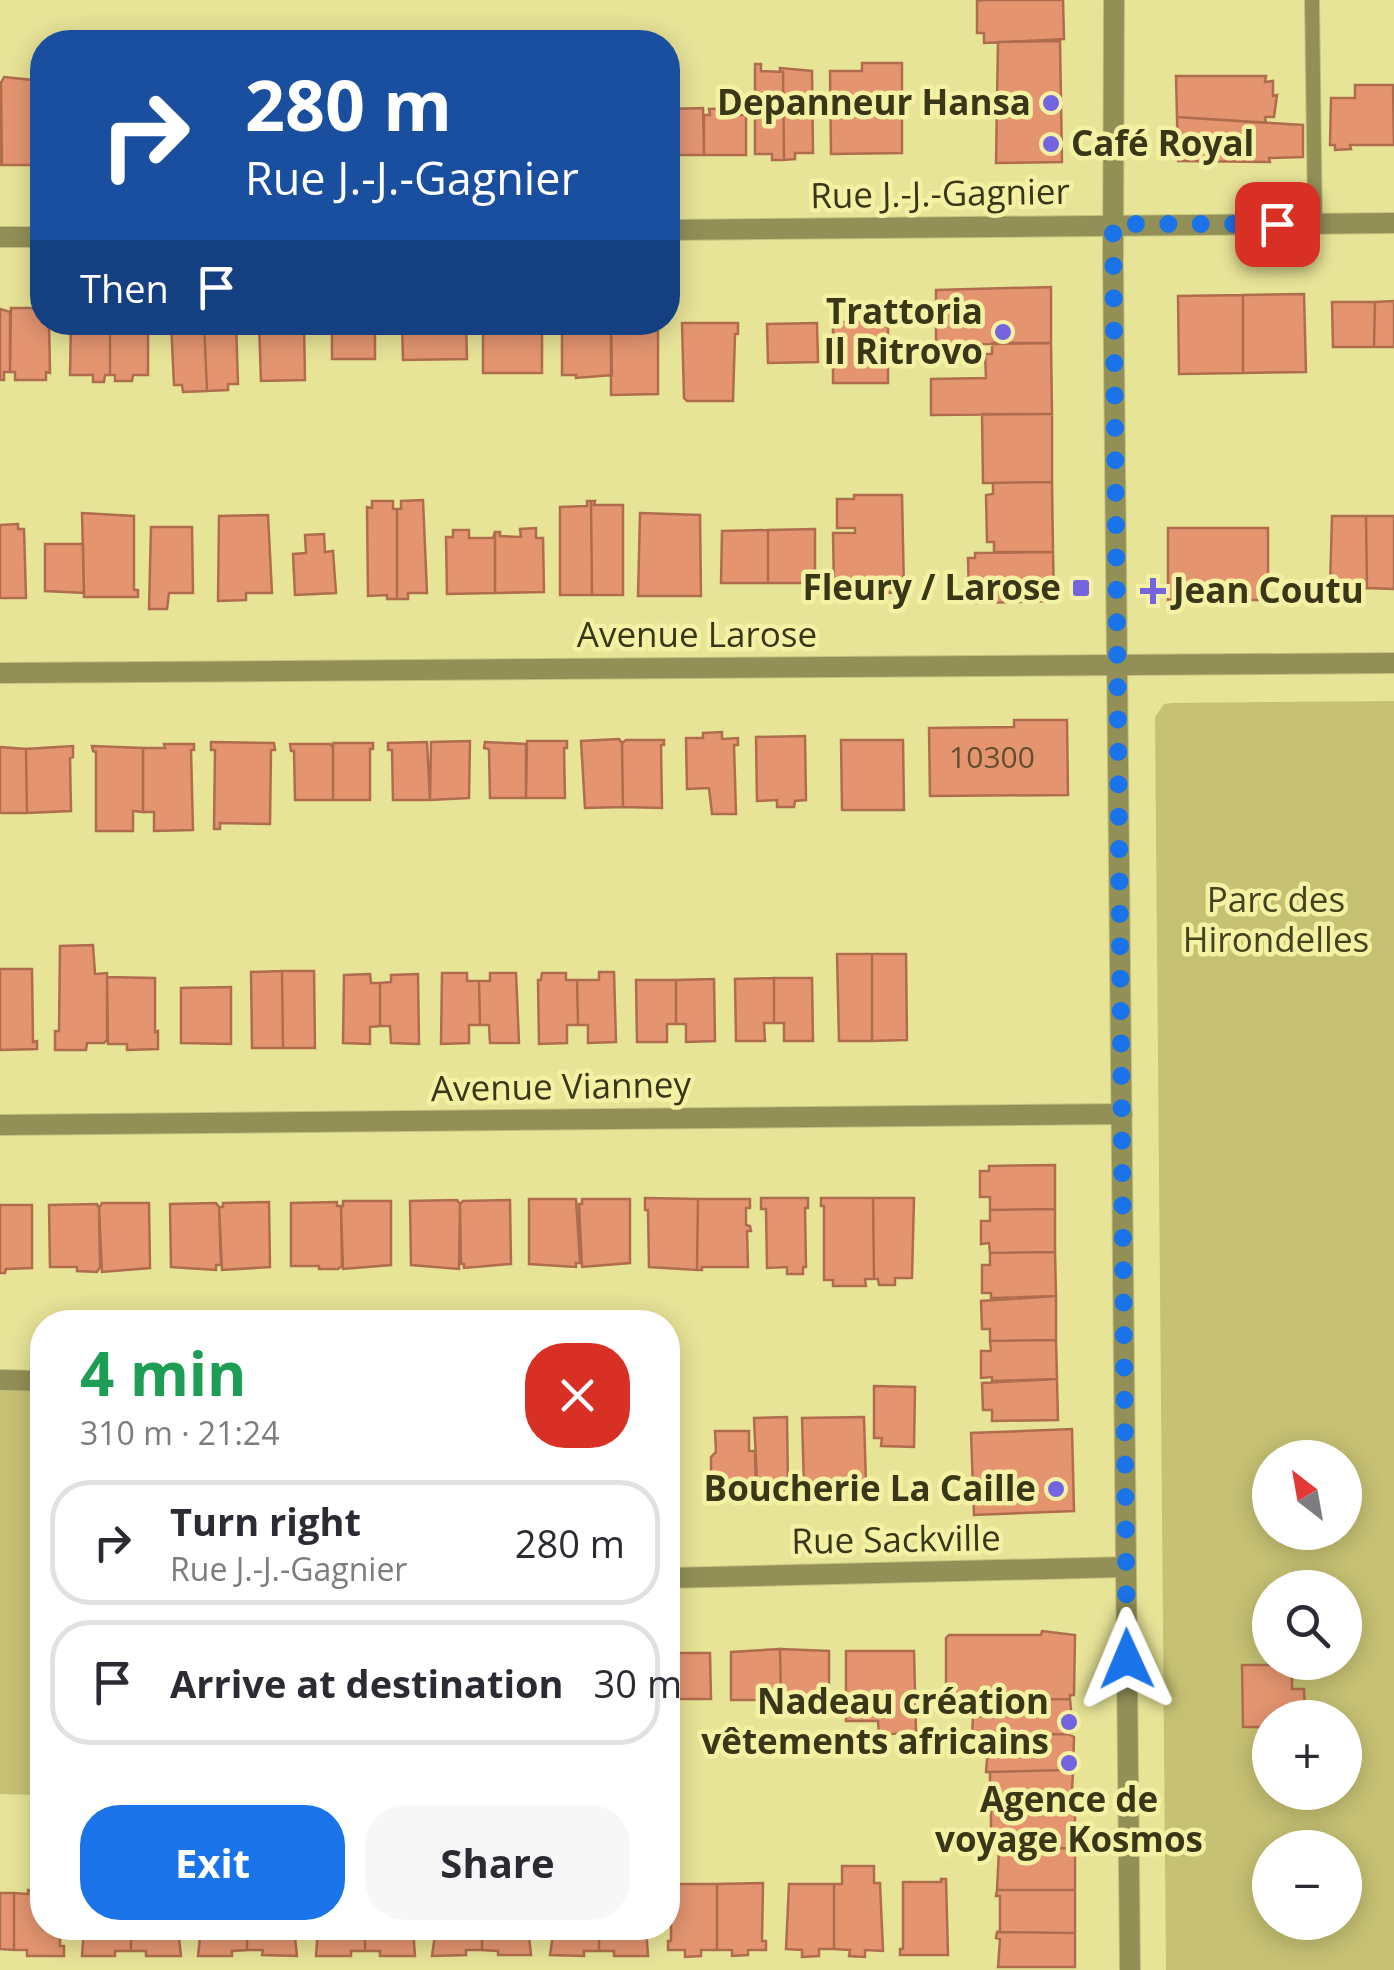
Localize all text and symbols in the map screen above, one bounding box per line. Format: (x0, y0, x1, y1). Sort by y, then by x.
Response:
text: 280 m (245, 56, 452, 152)
icon: right (80, 70, 210, 200)
place label: Depanneur Hansa (717, 78, 1031, 125)
marker: Depanneur Hansa (1040, 92, 1062, 114)
place label: Café Royal (1071, 119, 1254, 166)
marker: Café Royal (1040, 133, 1062, 155)
text: Rue J.-J.-Gagnier (245, 147, 579, 208)
street label: Rue J.-J.-Gagnier (810, 167, 1070, 218)
pin (1235, 182, 1320, 267)
icon: arrive (1250, 197, 1305, 252)
icon: arrive (189, 260, 244, 315)
text: Then (80, 262, 169, 314)
place label: Trattoria Il Ritrovo (824, 287, 983, 374)
marker: Trattoria Il Ritrovo (992, 321, 1014, 343)
place label: Fleury / Larose (802, 563, 1061, 610)
place label: Jean Coutu (1170, 566, 1364, 613)
marker: Fleury / Larose (1070, 577, 1092, 599)
marker: Jean Coutu (1142, 580, 1164, 602)
street label: Avenue Larose (577, 610, 817, 657)
house number: 10300 (949, 736, 1035, 777)
park label: Parc des Hirondelles (1183, 875, 1369, 962)
street label: Avenue Vianney (430, 1060, 692, 1111)
text: 4 min (80, 1332, 247, 1414)
button: close (525, 1343, 630, 1448)
text: 310 m · 21:24 (80, 1411, 279, 1454)
north arrow (1252, 1440, 1362, 1550)
map controls (1252, 1440, 1362, 1940)
place label: Boucherie La Caille (704, 1464, 1036, 1511)
marker: Boucherie La Caille (1045, 1478, 1067, 1500)
text: Turn right (170, 1495, 361, 1547)
street label: Rue Sackville (791, 1513, 1001, 1564)
icon: right (85, 1515, 140, 1570)
text: 280 m (515, 1517, 625, 1569)
text: Rue J.-J.-Gagnier (170, 1547, 407, 1590)
button: search (1252, 1570, 1362, 1680)
position arrow (1075, 1607, 1179, 1711)
icon: arrive (85, 1655, 140, 1710)
text: Arrive at destination (170, 1657, 564, 1709)
text: 30 m (594, 1657, 682, 1709)
place label: Nadeau création vêtements africains (701, 1677, 1049, 1764)
button: + (1252, 1700, 1362, 1810)
marker: Nadeau création vêtements africains (1058, 1711, 1080, 1733)
marker: Agence de voyage Kosmos (1058, 1752, 1080, 1774)
place label: Agence de voyage Kosmos (935, 1775, 1203, 1862)
button: Exit (80, 1805, 345, 1920)
button: Share (365, 1805, 630, 1920)
button: − (1252, 1830, 1362, 1940)

